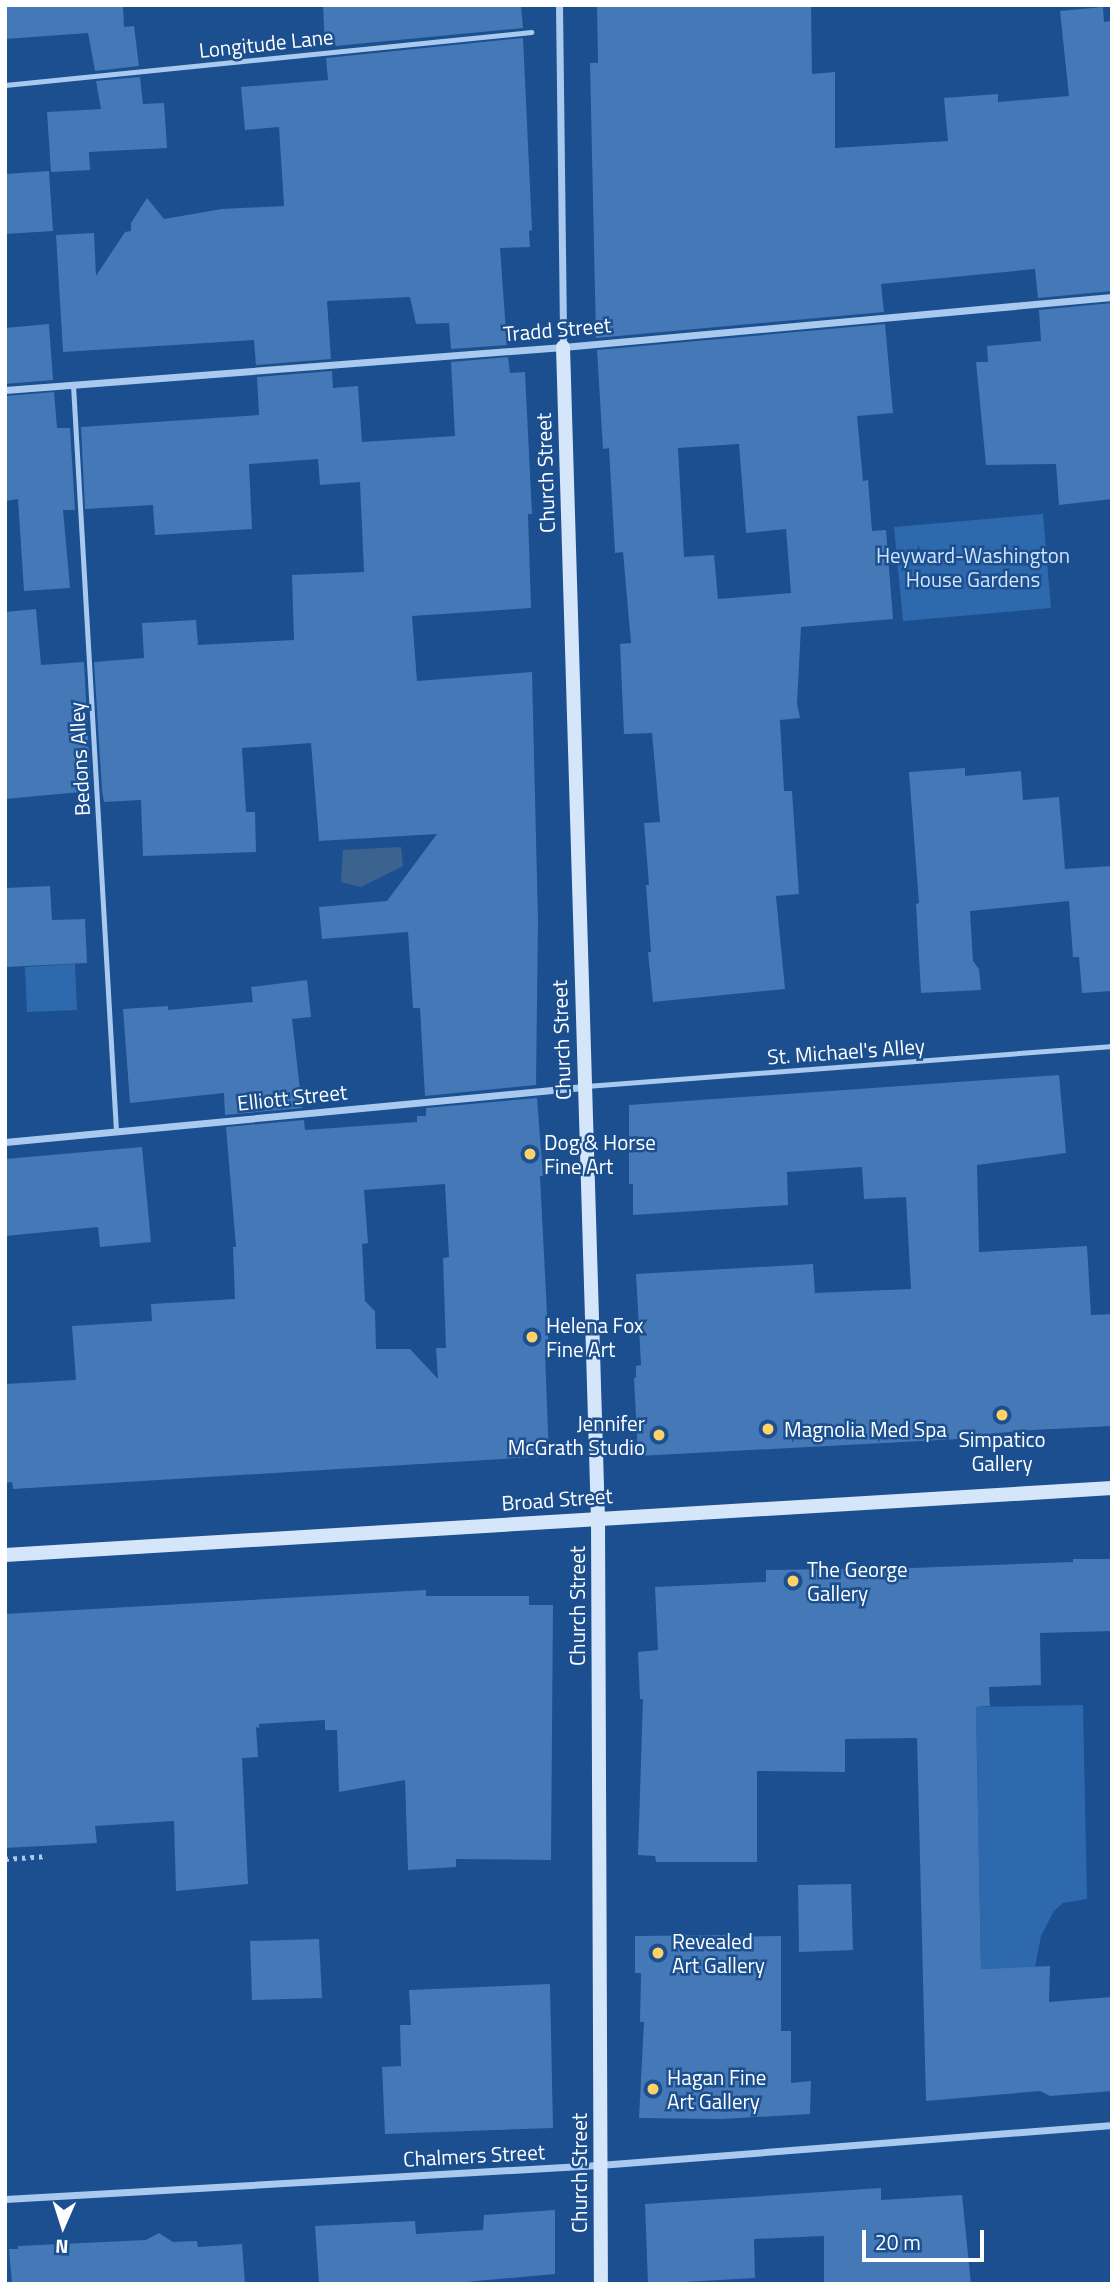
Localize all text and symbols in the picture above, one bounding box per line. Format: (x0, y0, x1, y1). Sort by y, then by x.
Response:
street label: Longitude Lane (198, 23, 334, 63)
street label: Tradd Street (502, 312, 612, 346)
street label: Church Street (530, 413, 560, 533)
park label: Heyward-Washington House Gardens (876, 542, 1070, 592)
street label: Bedons Alley (63, 701, 95, 817)
street label: Church Street (546, 980, 576, 1100)
street label: St. Michael's Alley (766, 1033, 926, 1069)
street label: Elliott Street (236, 1079, 348, 1115)
place label: Dog & Horse Fine Art (544, 1129, 656, 1179)
marker: Dog & Horse Fine Art (522, 1146, 538, 1162)
place label: Helena Fox Fine Art (546, 1312, 644, 1362)
marker: Helena Fox Fine Art (524, 1329, 540, 1345)
marker: Simpatico Gallery (994, 1407, 1010, 1423)
place label: Jennifer McGrath Studio (508, 1410, 645, 1460)
place label: Magnolia Med Spa (784, 1416, 947, 1442)
marker: Magnolia Med Spa (758, 1419, 778, 1439)
place label: Simpatico Gallery (958, 1426, 1046, 1476)
marker: Jennifer McGrath Studio (651, 1427, 667, 1443)
street label: Broad Street (501, 1483, 613, 1515)
street label: Church Street (564, 1546, 590, 1666)
place label: The George Gallery (807, 1556, 908, 1606)
marker: The George Gallery (785, 1573, 801, 1589)
place label: Revealed Art Gallery (672, 1928, 765, 1978)
marker: Revealed Art Gallery (650, 1945, 666, 1961)
place label: Hagan Fine Art Gallery (667, 2064, 766, 2114)
marker: Hagan Fine Art Gallery (645, 2081, 661, 2097)
street label: Church Street (566, 2113, 592, 2233)
street label: Chalmers Street (402, 2139, 546, 2171)
north arrow (28, 2191, 98, 2261)
scale bar (865, 2216, 988, 2260)
text: 20 m (875, 2226, 921, 2258)
text: N (55, 2233, 69, 2262)

